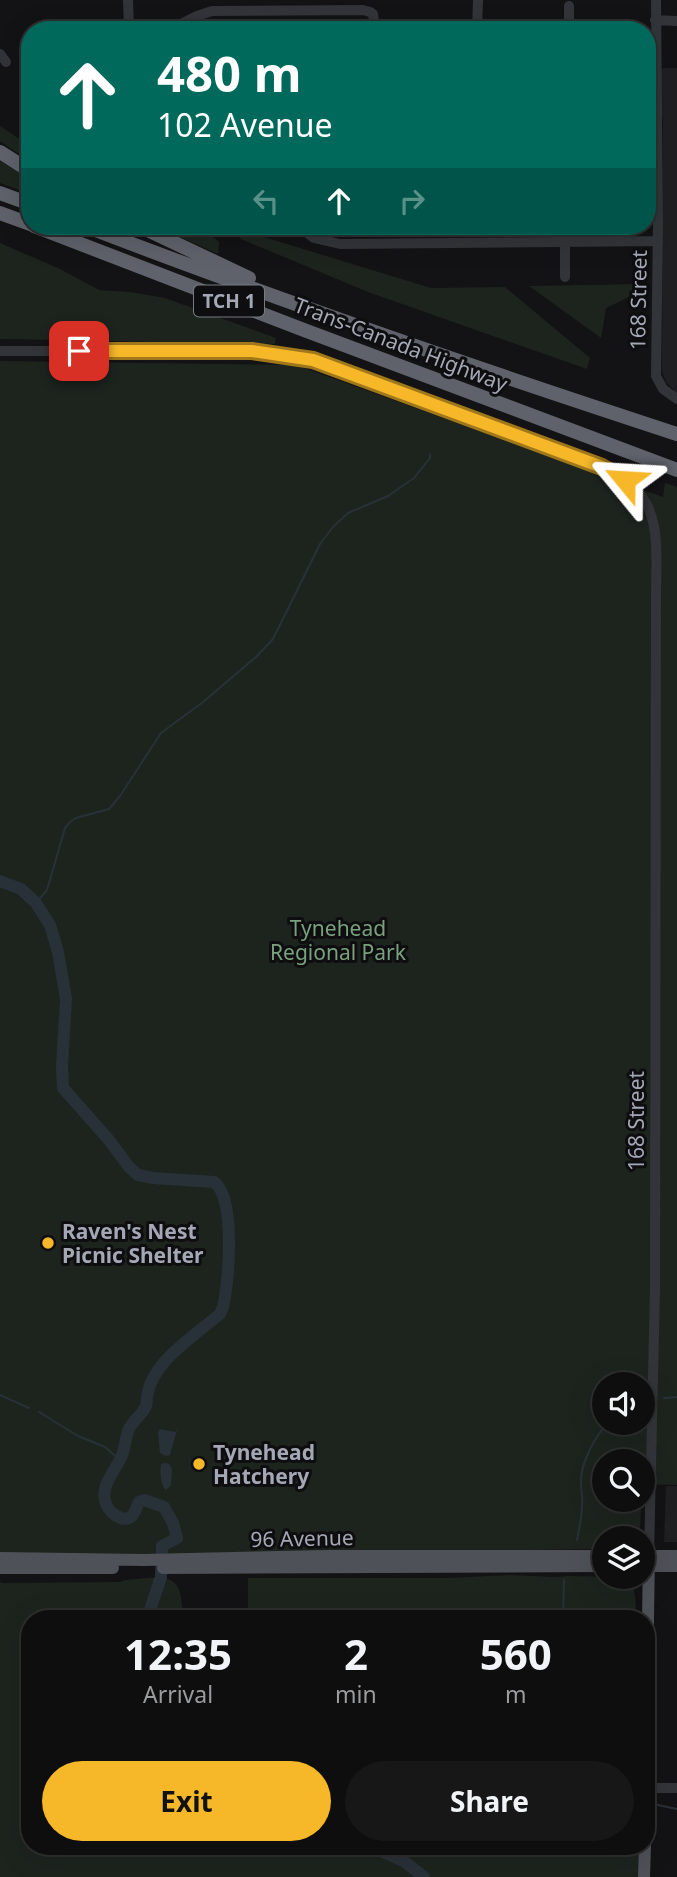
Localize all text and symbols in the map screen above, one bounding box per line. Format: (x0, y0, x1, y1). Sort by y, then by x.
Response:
text: 480 m (157, 40, 302, 106)
icon: ahead (42, 49, 133, 140)
text: 102 Avenue (157, 103, 333, 146)
icon: left (247, 182, 285, 220)
icon: ahead (320, 182, 358, 220)
icon: right (393, 182, 431, 220)
street label: 168 Street (623, 249, 653, 350)
road number: TCH 1 (194, 286, 264, 316)
street label: Trans-Canada Highway (290, 290, 512, 398)
pin (49, 321, 109, 381)
icon: arrive (60, 332, 98, 370)
position arrow (588, 443, 662, 517)
park label: Tynehead Regional Park (270, 914, 407, 966)
street label: 168 Street (622, 1071, 650, 1171)
place label: Raven's Nest Picnic Shelter (62, 1217, 204, 1269)
marker: Raven's Nest Picnic Shelter (40, 1235, 56, 1251)
map controls (592, 1372, 655, 1589)
button: sound (592, 1372, 655, 1435)
place label: Tynehead Hatchery (213, 1438, 315, 1490)
button: search (592, 1449, 655, 1512)
marker: Tynehead Hatchery (191, 1456, 207, 1472)
street label: 96 Avenue (250, 1523, 354, 1553)
button: layers (592, 1526, 655, 1589)
text: 12:35 (124, 1625, 232, 1682)
text: 2 (344, 1625, 368, 1682)
text: 560 (480, 1625, 552, 1682)
text: Arrival (143, 1678, 213, 1710)
text: min (335, 1678, 377, 1710)
text: m (505, 1678, 527, 1710)
button: Exit (42, 1761, 331, 1841)
button: Share (345, 1761, 634, 1841)

